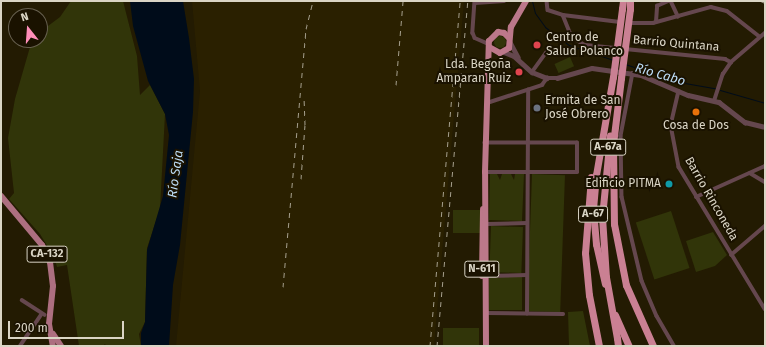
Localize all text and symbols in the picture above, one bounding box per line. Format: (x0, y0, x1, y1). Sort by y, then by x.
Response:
north arrow (8, 8, 48, 48)
text: N (19, 10, 30, 24)
place label: Centro de Salud Polanco (546, 31, 623, 59)
street label: Barrio Quintana (632, 33, 720, 55)
marker: Centro de Salud Polanco (531, 39, 543, 51)
place label: Lda. Begoña Amparan Ruiz (436, 58, 511, 86)
water label: Río Cabo (633, 60, 687, 90)
marker: Lda. Begoña Amparan Ruiz (514, 67, 524, 77)
place label: Ermita de San José Obrero (545, 94, 621, 122)
marker: Ermita de San José Obrero (532, 103, 542, 113)
marker: Cosa de Dos (691, 107, 701, 117)
place label: Cosa de Dos (663, 119, 729, 133)
road number: A-67a (590, 138, 626, 156)
water label: Río Saja (165, 149, 187, 199)
street label: Barrio Rinconeda (681, 155, 741, 243)
place label: Edificio PITMA (585, 177, 661, 191)
marker: Edificio PITMA (664, 179, 674, 189)
road number: A-67 (578, 205, 608, 223)
road number: CA-132 (26, 245, 68, 263)
road number: N-611 (464, 260, 500, 278)
scale bar (10, 313, 126, 339)
text: 200 m (15, 321, 48, 335)

